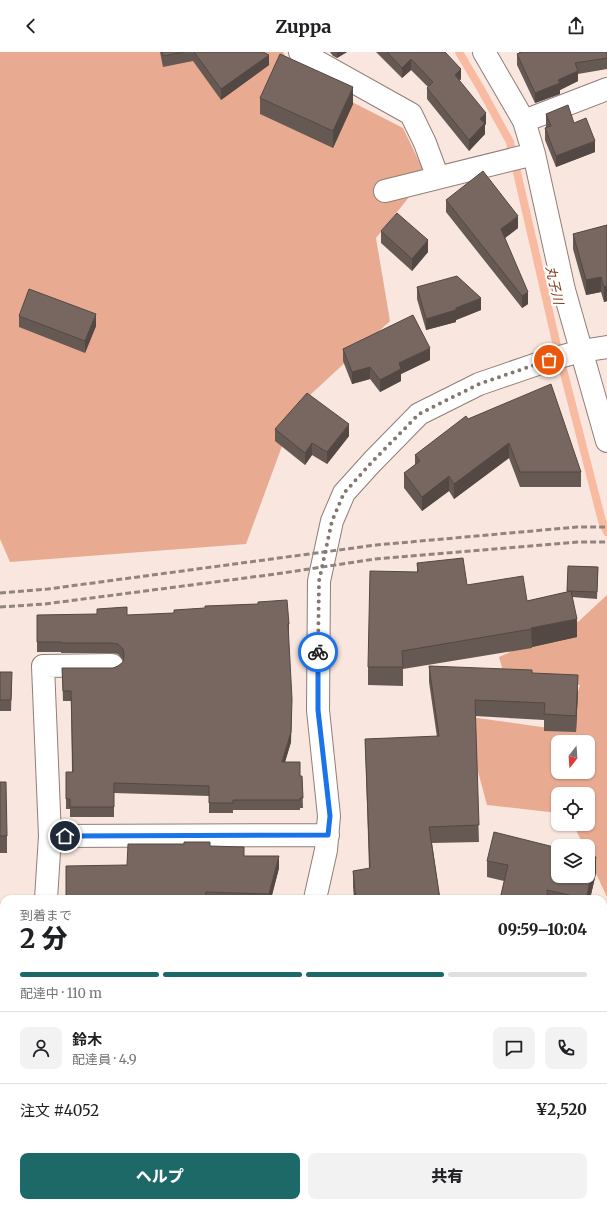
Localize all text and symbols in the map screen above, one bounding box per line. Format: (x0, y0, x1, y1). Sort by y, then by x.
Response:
icon: back (20, 15, 42, 37)
text: Zuppa (275, 15, 332, 38)
icon: share (565, 15, 587, 37)
water label: 丸子川 (542, 264, 568, 308)
pin (532, 343, 566, 377)
icon: bag (538, 349, 560, 371)
courier (298, 632, 338, 672)
icon: bike (307, 641, 329, 663)
north arrow (551, 735, 595, 779)
map controls (551, 735, 595, 883)
button: locate (551, 787, 595, 831)
pin (48, 819, 82, 853)
icon: home (54, 825, 76, 847)
button: layers (551, 839, 595, 883)
text: 到着まで (20, 907, 72, 924)
text: 09:59–10:04 (498, 920, 587, 939)
text: 2 分 (20, 922, 67, 955)
text: 配達中 · 110 m (20, 985, 102, 1002)
button: person (20, 1027, 62, 1069)
button: chat (493, 1027, 535, 1069)
button: phone (545, 1027, 587, 1069)
text: 鈴木 (72, 1030, 102, 1049)
text: 配達員 · 4.9 (72, 1051, 137, 1068)
text: ¥2,520 (536, 1100, 587, 1119)
text: 注文 #4052 (20, 1101, 99, 1120)
button: ヘルプ (20, 1153, 300, 1199)
button: 共有 (308, 1153, 587, 1199)

